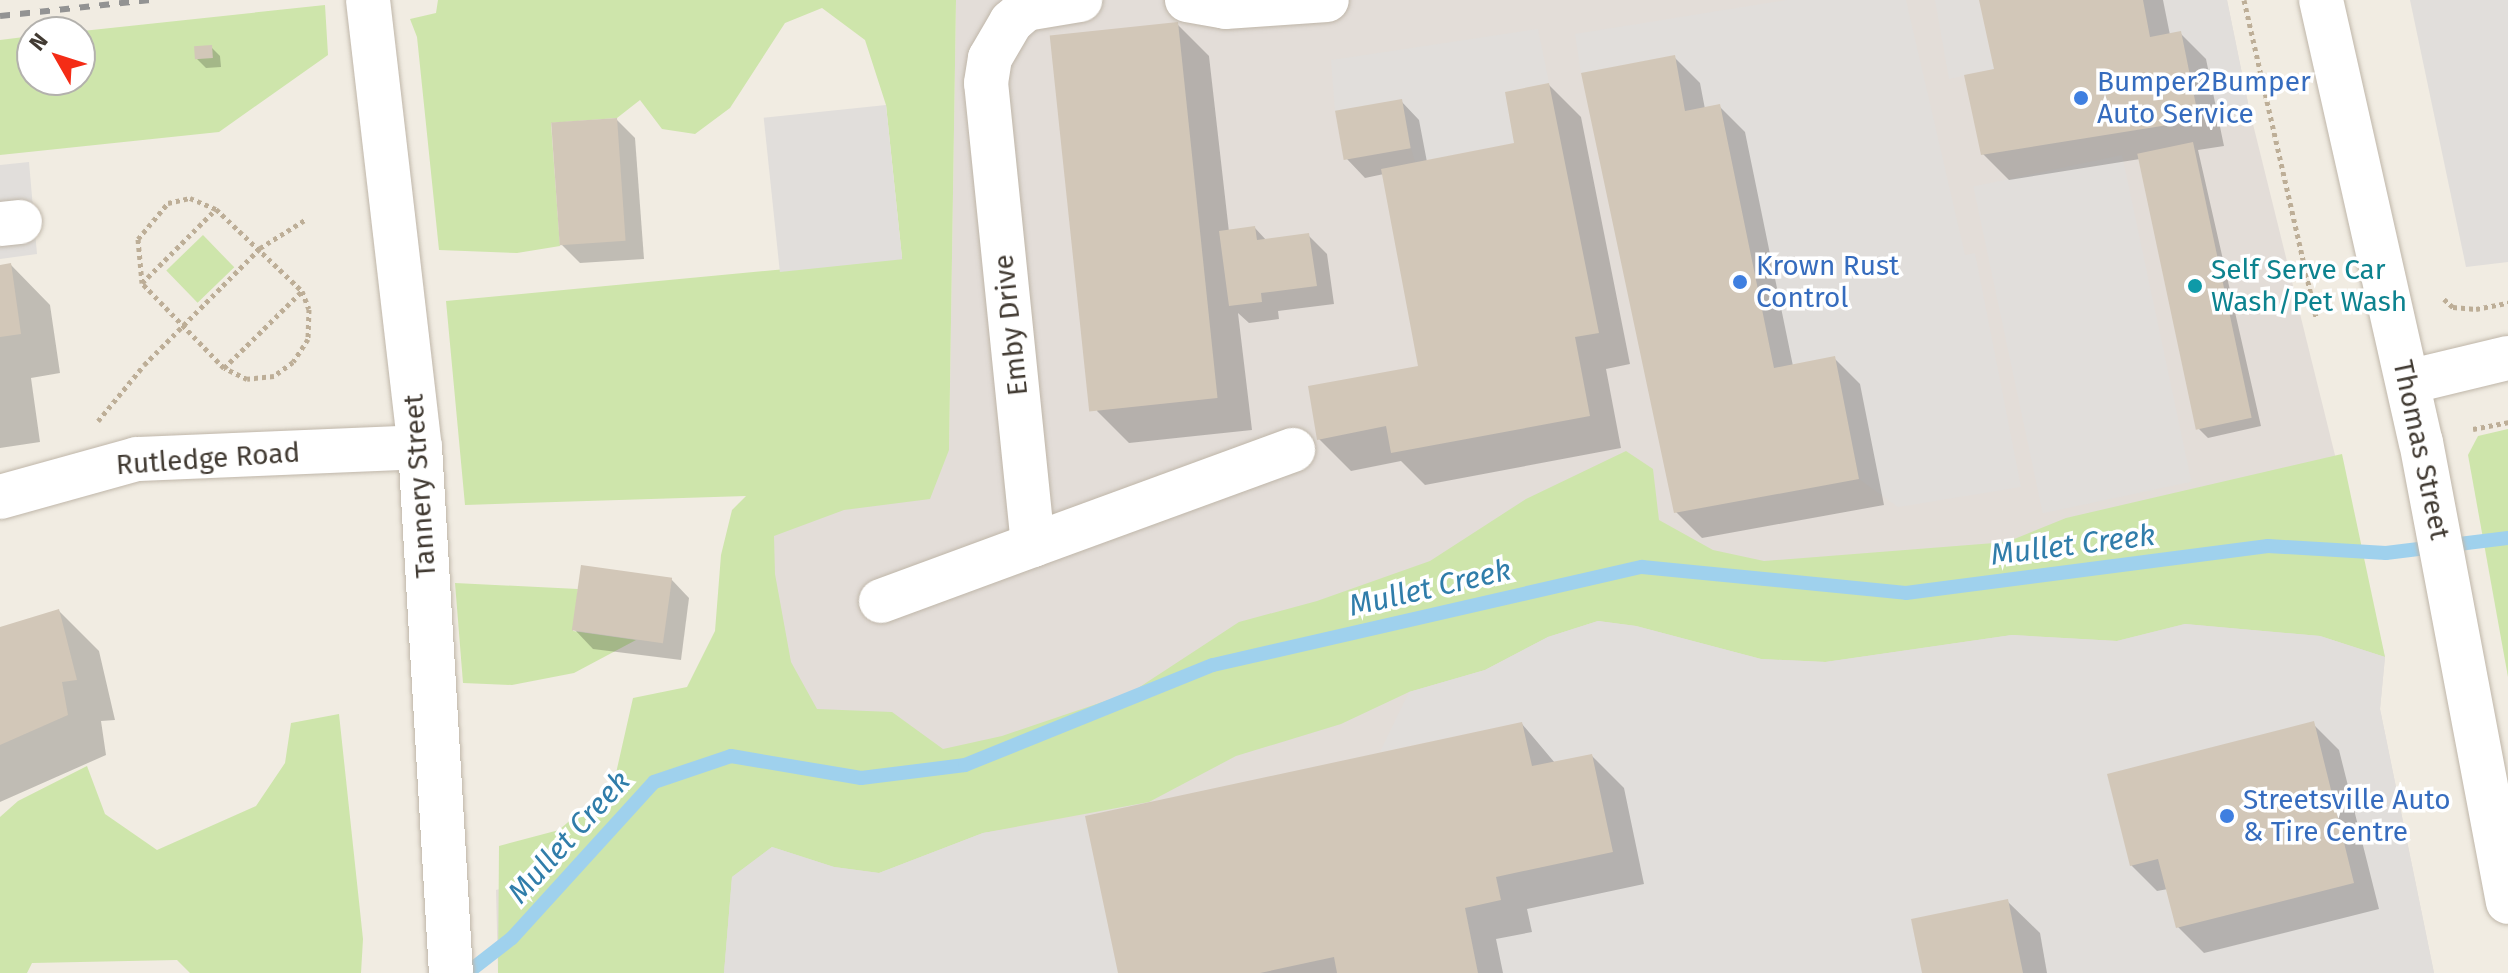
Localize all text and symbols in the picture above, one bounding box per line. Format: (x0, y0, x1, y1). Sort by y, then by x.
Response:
north arrow (16, 16, 96, 96)
text: N (23, 28, 54, 56)
place label: Bumper2Bumper Auto Service (2097, 65, 2311, 131)
marker: Bumper2Bumper Auto Service (2072, 89, 2090, 107)
place label: Krown Rust Control (1756, 249, 1899, 315)
street label: Emby Drive (987, 253, 1035, 397)
place label: Self Serve Car Wash/Pet Wash (2211, 253, 2407, 319)
marker: Krown Rust Control (1731, 273, 1749, 291)
marker: Self Serve Car Wash/Pet Wash (2186, 277, 2204, 295)
street label: Thomas Street (2386, 357, 2456, 543)
street label: Tannery Street (397, 393, 443, 579)
street label: Rutledge Road (115, 436, 301, 482)
water label: Mullet Creek (1989, 517, 2157, 573)
water label: Mullet Creek (1345, 552, 1515, 624)
water label: Mullet Creek (500, 763, 638, 911)
place label: Streetsville Auto & Tire Centre (2243, 783, 2451, 849)
marker: Streetsville Auto & Tire Centre (2218, 807, 2236, 825)

